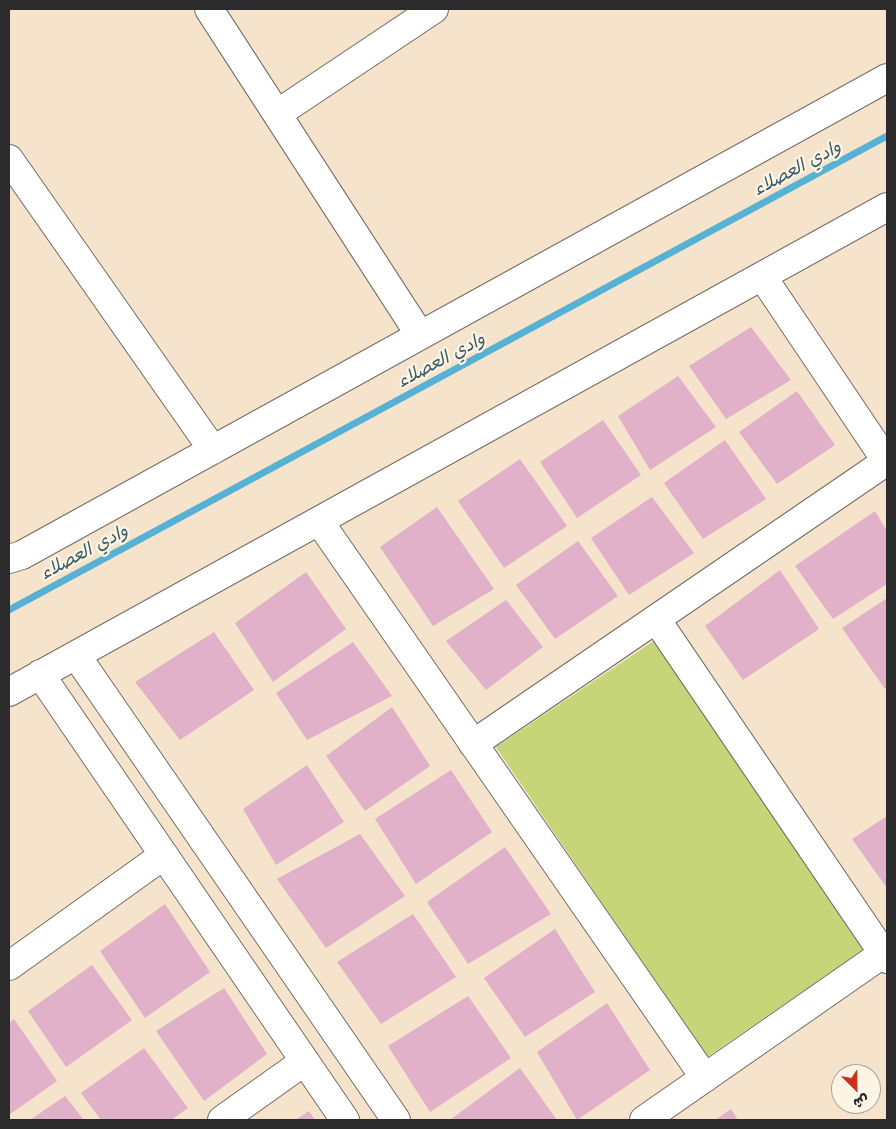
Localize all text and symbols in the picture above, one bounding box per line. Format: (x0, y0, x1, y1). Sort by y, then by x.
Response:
water label: وادي العصلاء (749, 136, 845, 200)
water label: وادي العصلاء (393, 328, 489, 392)
water label: وادي العصلاء (36, 520, 132, 584)
north arrow (831, 1064, 881, 1114)
text: ش (851, 1091, 872, 1114)

